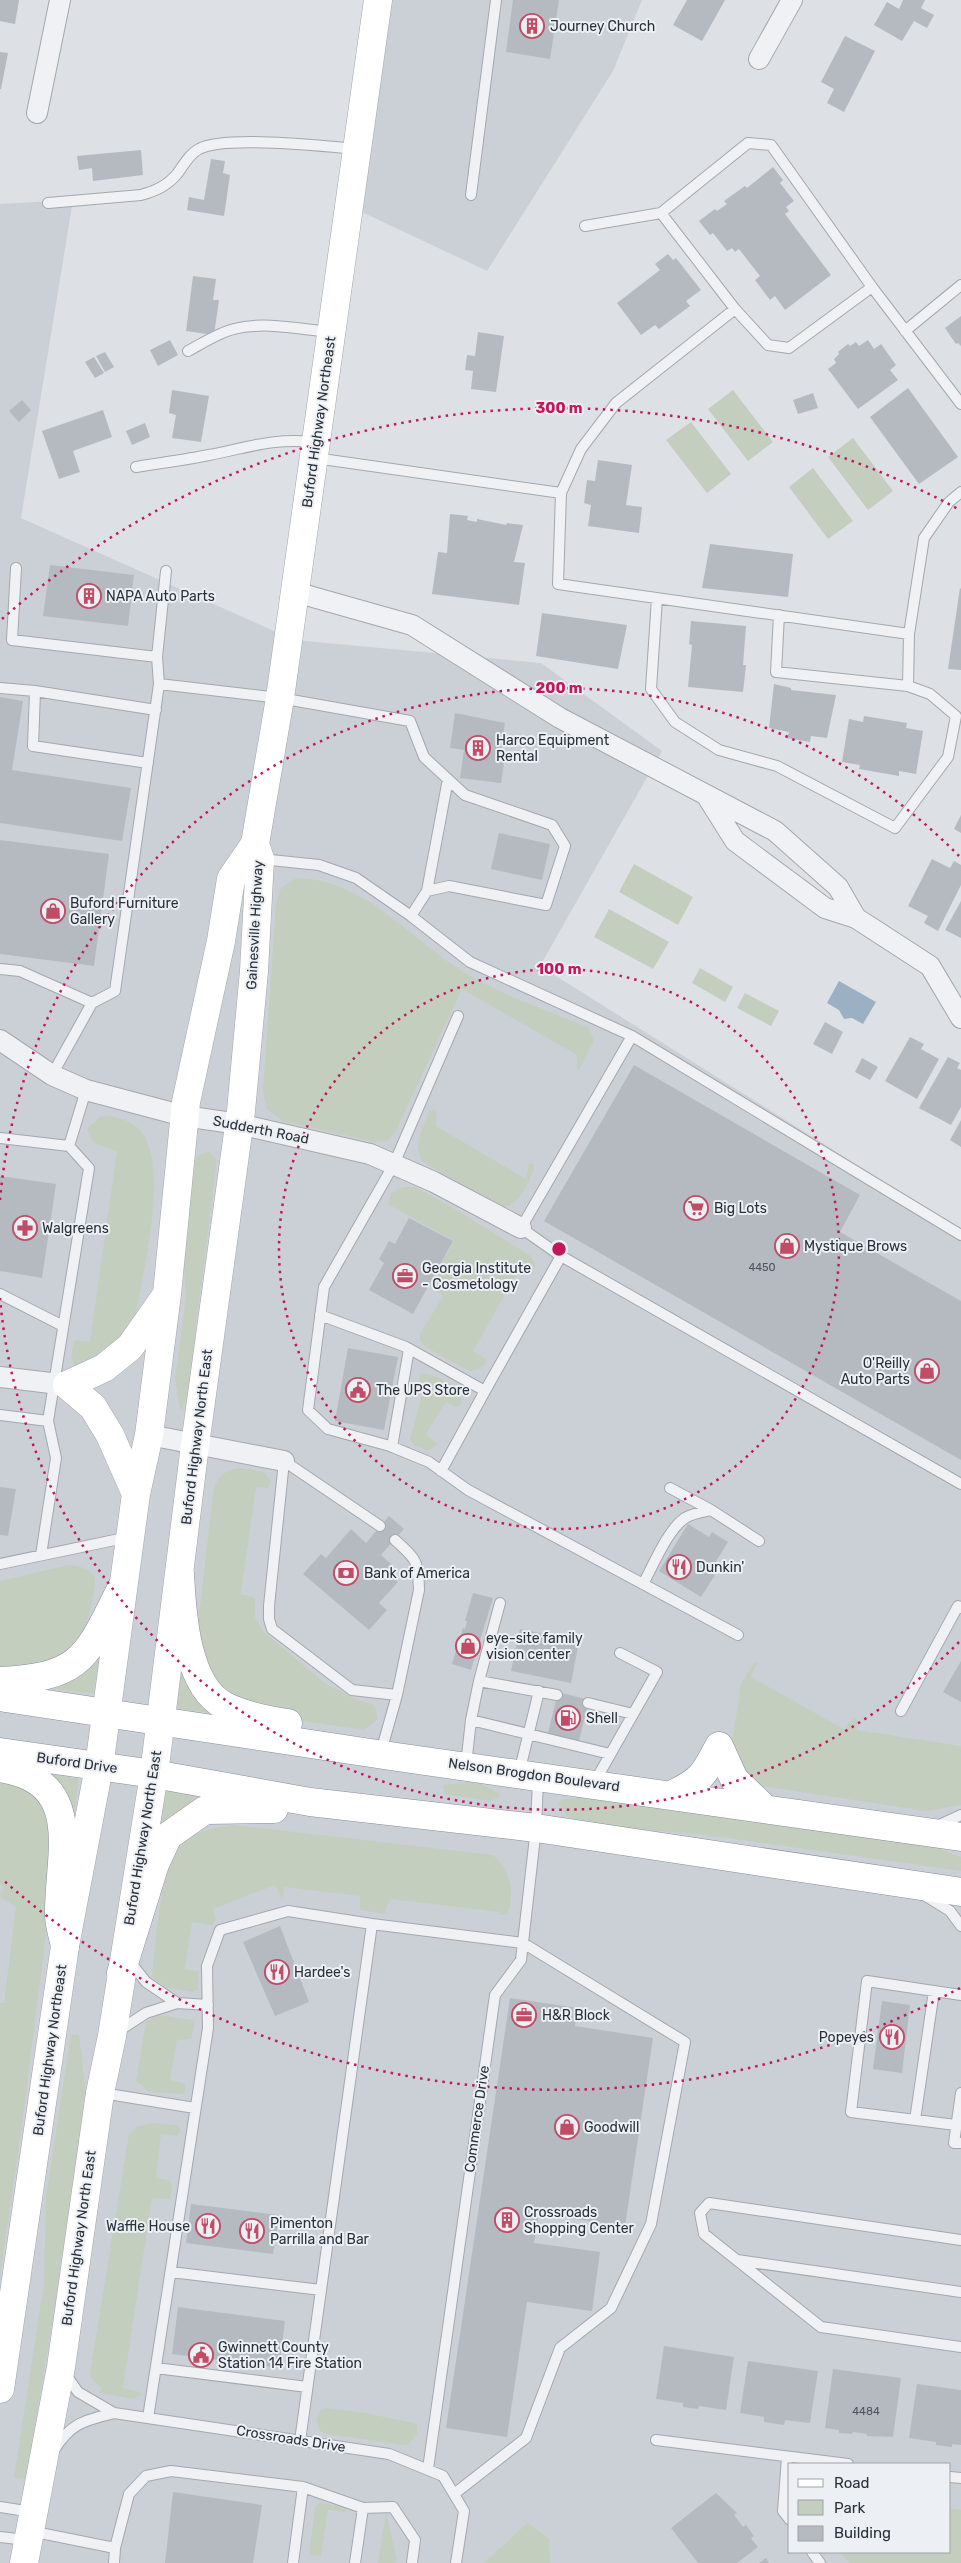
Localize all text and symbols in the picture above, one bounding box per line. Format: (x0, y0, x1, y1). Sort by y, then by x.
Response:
building icon: Journey Church (519, 13, 545, 39)
place label: Journey Church (550, 18, 655, 35)
street label: Buford Highway Northeast (299, 335, 340, 509)
text: 300 m (535, 399, 583, 417)
building icon: NAPA Auto Parts (76, 583, 102, 609)
place label: NAPA Auto Parts (106, 588, 215, 605)
text: 200 m (535, 679, 583, 697)
place label: Harco Equipment Rental (496, 732, 610, 765)
building icon: Harco Equipment Rental (465, 735, 491, 761)
street label: Gainesville Highway (243, 860, 267, 990)
place label: Buford Furniture Gallery (70, 895, 179, 928)
shop icon: Buford Furniture Gallery (40, 898, 66, 924)
text: 100 m (537, 960, 581, 978)
street label: Sudderth Road (211, 1112, 311, 1148)
supermarket icon: Big Lots (683, 1195, 709, 1221)
place label: Big Lots (714, 1200, 767, 1217)
pharmacy icon: Walgreens (12, 1215, 38, 1241)
place label: Walgreens (42, 1220, 109, 1237)
shop icon: Mystique Brows (774, 1233, 800, 1259)
place label: Mystique Brows (804, 1238, 907, 1255)
centre of rings (550, 1240, 568, 1258)
place label: Georgia Institute - Cosmetology (422, 1260, 531, 1293)
house number: 4450 (748, 1261, 776, 1274)
office icon: Georgia Institute - Cosmetology (392, 1263, 418, 1289)
street label: Buford Highway North East (178, 1348, 216, 1526)
place label: O'Reilly Auto Parts (841, 1355, 910, 1388)
shop icon: O'Reilly Auto Parts (914, 1358, 940, 1384)
public building icon: The UPS Store (345, 1377, 371, 1403)
place label: The UPS Store (376, 1382, 470, 1399)
restaurant icon: Dunkin' (666, 1554, 692, 1580)
place label: Dunkin' (696, 1559, 744, 1576)
bank icon: Bank of America (333, 1560, 359, 1586)
place label: Bank of America (364, 1565, 470, 1582)
place label: eye-site family vision center (486, 1630, 583, 1663)
shop icon: eye-site family vision center (455, 1633, 481, 1659)
fuel station icon: Shell (555, 1705, 581, 1731)
place label: Shell (586, 1710, 618, 1727)
street label: Buford Drive (35, 1749, 119, 1777)
street label: Buford Highway North East (121, 1749, 165, 1927)
street label: Nelson Brogdon Boulevard (447, 1755, 621, 1795)
restaurant icon: Hardee's (264, 1959, 290, 1985)
street label: Buford Highway Northeast (30, 1963, 71, 2137)
place label: Hardee's (294, 1964, 350, 1981)
office icon: H&R Block (511, 2002, 537, 2028)
place label: H&R Block (542, 2007, 611, 2024)
restaurant icon: Popeyes (879, 2024, 905, 2050)
place label: Popeyes (819, 2029, 874, 2046)
street label: Commerce Drive (461, 2064, 493, 2174)
shop icon: Goodwill (554, 2114, 580, 2140)
place label: Goodwill (584, 2119, 639, 2136)
street label: Buford Highway North East (58, 2149, 100, 2327)
place label: Crossroads Shopping Center (524, 2204, 634, 2237)
building icon: Crossroads Shopping Center (494, 2207, 520, 2233)
restaurant icon: Waffle House (195, 2213, 221, 2239)
place label: Pimenton Parrilla and Bar (270, 2215, 370, 2248)
place label: Waffle House (106, 2218, 190, 2235)
restaurant icon: Pimenton Parrilla and Bar (239, 2218, 265, 2244)
place label: Gwinnett County Station 14 Fire Station (218, 2339, 362, 2372)
public building icon: Gwinnett County Station 14 Fire Station (188, 2342, 214, 2368)
house number: 4484 (852, 2405, 880, 2418)
street label: Crossroads Drive (235, 2422, 347, 2456)
legend (788, 2463, 951, 2553)
text: Road (834, 2474, 870, 2492)
text: Park (834, 2499, 865, 2517)
text: Building (834, 2524, 891, 2542)

